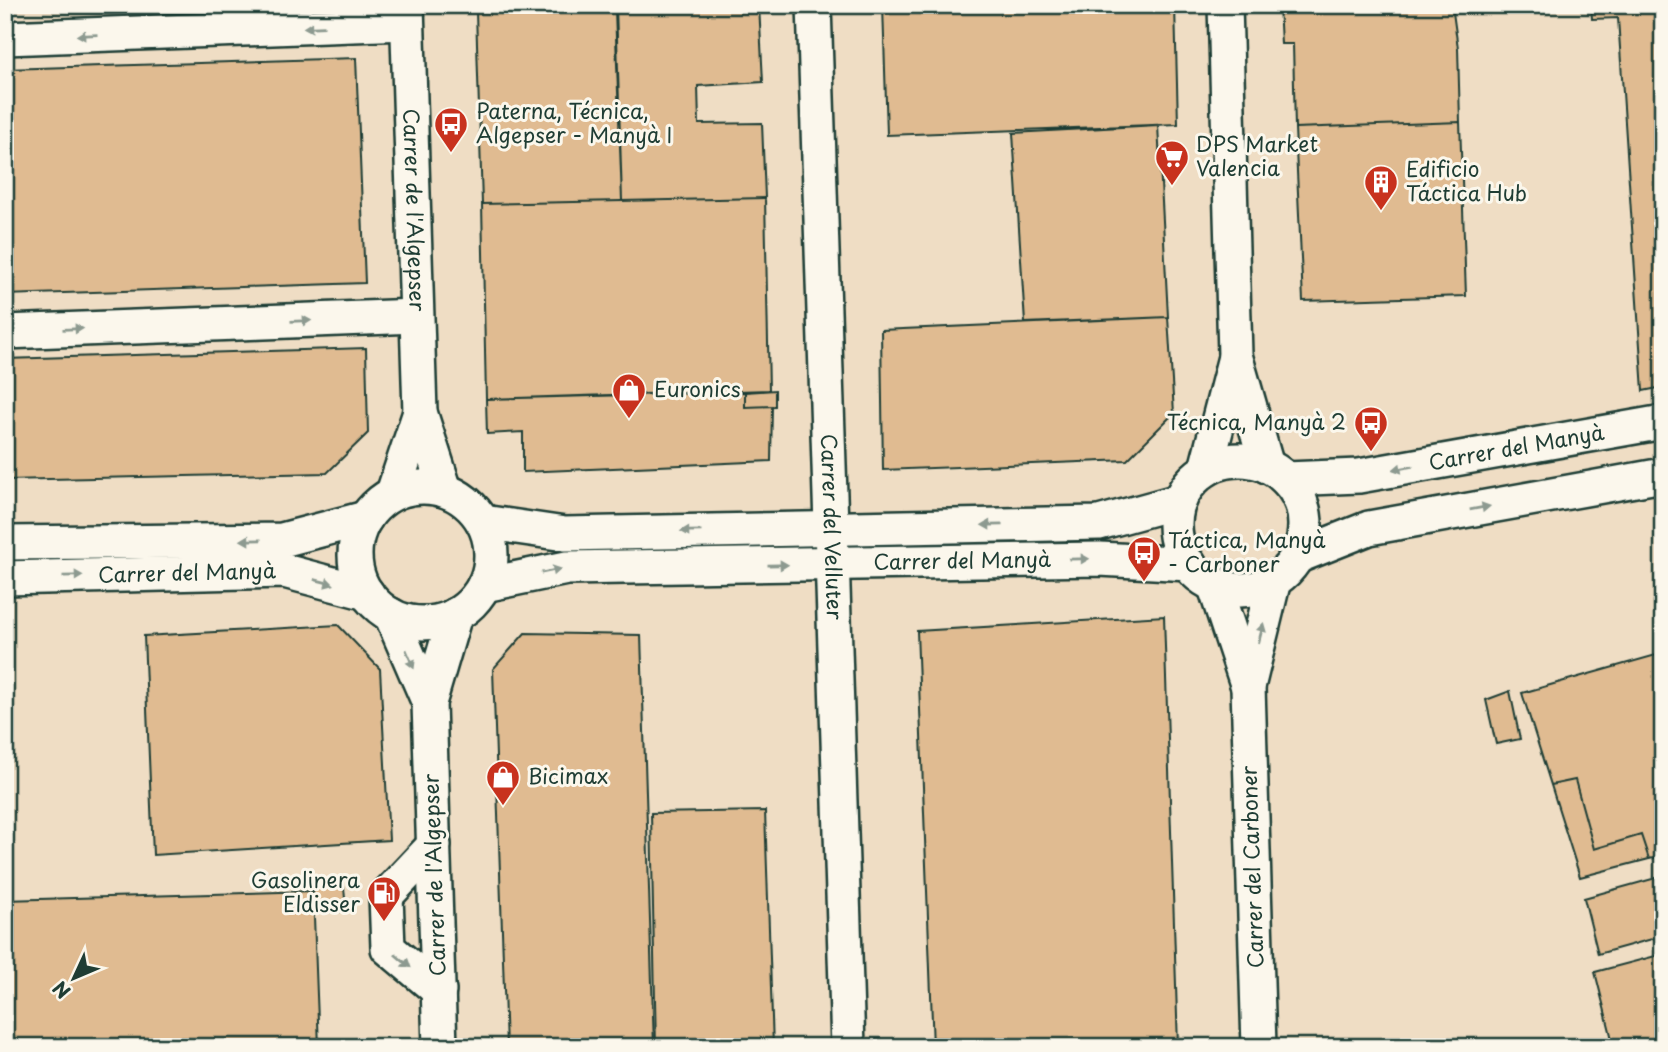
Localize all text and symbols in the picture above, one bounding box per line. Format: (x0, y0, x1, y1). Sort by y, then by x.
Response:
one-way arrow (303, 21, 325, 32)
one-way arrow (76, 30, 98, 41)
place label: Paterna, Técnica, Algepser - Manyà I (476, 94, 672, 150)
bus stop icon: Paterna, Técnica, Algepser - Manyà I (432, 105, 470, 154)
street label: Carrer de l'Algepser (396, 108, 435, 312)
place label: DPS Market Valencia (1196, 127, 1318, 183)
supermarket icon: DPS Market Valencia (1153, 138, 1191, 187)
place label: Edificio Táctica Hub (1406, 152, 1527, 208)
building icon: Edificio Táctica Hub (1362, 163, 1400, 212)
one-way arrow (290, 315, 312, 326)
one-way arrow (63, 324, 85, 335)
shop icon: Euronics (610, 371, 648, 420)
place label: Euronics (654, 372, 741, 404)
bus stop icon: Técnica, Manyà 2 (1352, 404, 1390, 453)
place label: Técnica, Manyà 2 (1167, 405, 1346, 437)
street label: Carrer del Manyà (1426, 415, 1606, 477)
street label: Carrer del Velluter (814, 433, 852, 620)
one-way arrow (1392, 463, 1414, 474)
one-way arrow (1469, 503, 1491, 514)
one-way arrow (980, 519, 1002, 531)
place label: Táctica, Manyà - Carboner (1168, 523, 1326, 579)
one-way arrow (679, 525, 701, 537)
one-way arrow (240, 534, 262, 546)
bus stop icon: Táctica, Manyà - Carboner (1125, 534, 1163, 583)
street label: Carrer del Manyà (873, 542, 1051, 577)
street label: Carrer del Manyà (98, 553, 276, 590)
one-way arrow (1068, 554, 1090, 565)
one-way arrow (767, 559, 789, 570)
one-way arrow (540, 566, 562, 577)
one-way arrow (63, 571, 85, 582)
one-way arrow (313, 577, 335, 588)
one-way arrow (1256, 622, 1267, 644)
one-way arrow (404, 649, 416, 669)
shop icon: Bicimax (484, 758, 522, 807)
place label: Bicimax (528, 759, 608, 791)
street label: Carrer del Carboner (1231, 765, 1271, 969)
street label: Carrer de l'Algepser (413, 773, 453, 977)
place label: Gasolinera Eldisser (251, 863, 360, 919)
fuel station icon: Gasolinera Eldisser (365, 874, 403, 923)
north arrow (38, 944, 108, 1014)
one-way arrow (395, 953, 412, 968)
text: N (46, 975, 76, 1006)

